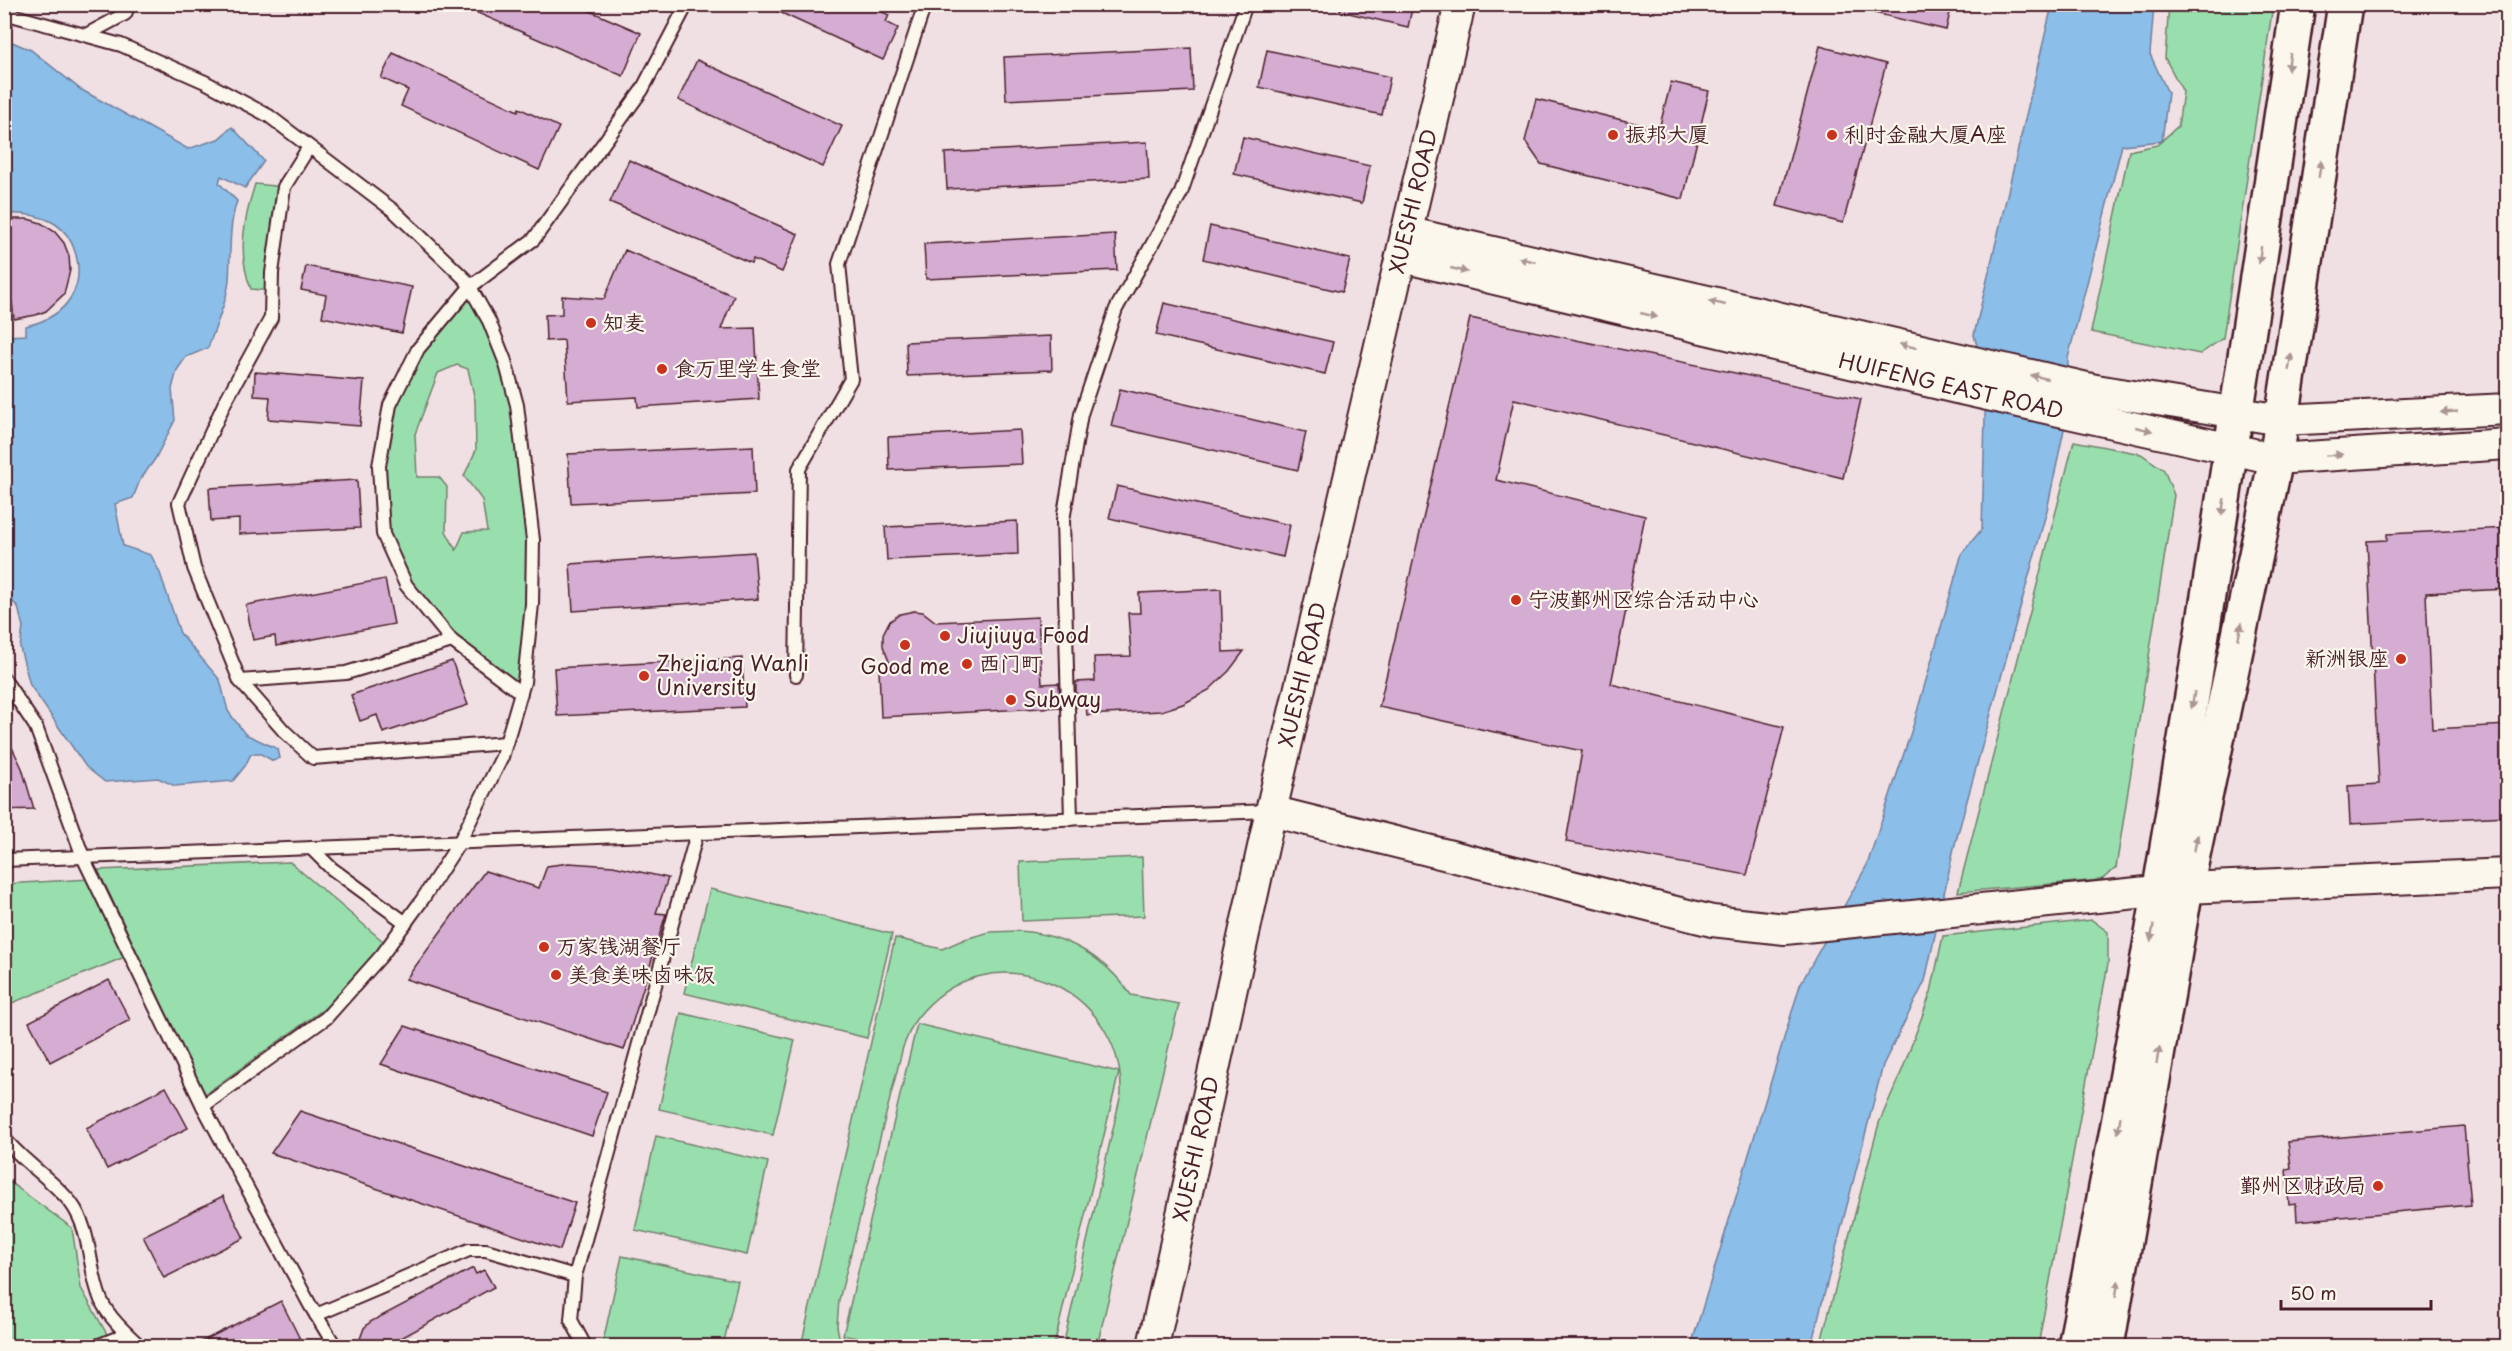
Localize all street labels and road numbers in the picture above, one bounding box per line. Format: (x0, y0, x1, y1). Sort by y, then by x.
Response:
street label: XUESHI ROAD (1379, 125, 1444, 276)
street label: HUIFENG EAST ROAD (1836, 343, 2067, 425)
street label: XUESHI ROAD (1269, 599, 1333, 750)
street label: XUESHI ROAD (1163, 1073, 1226, 1224)

